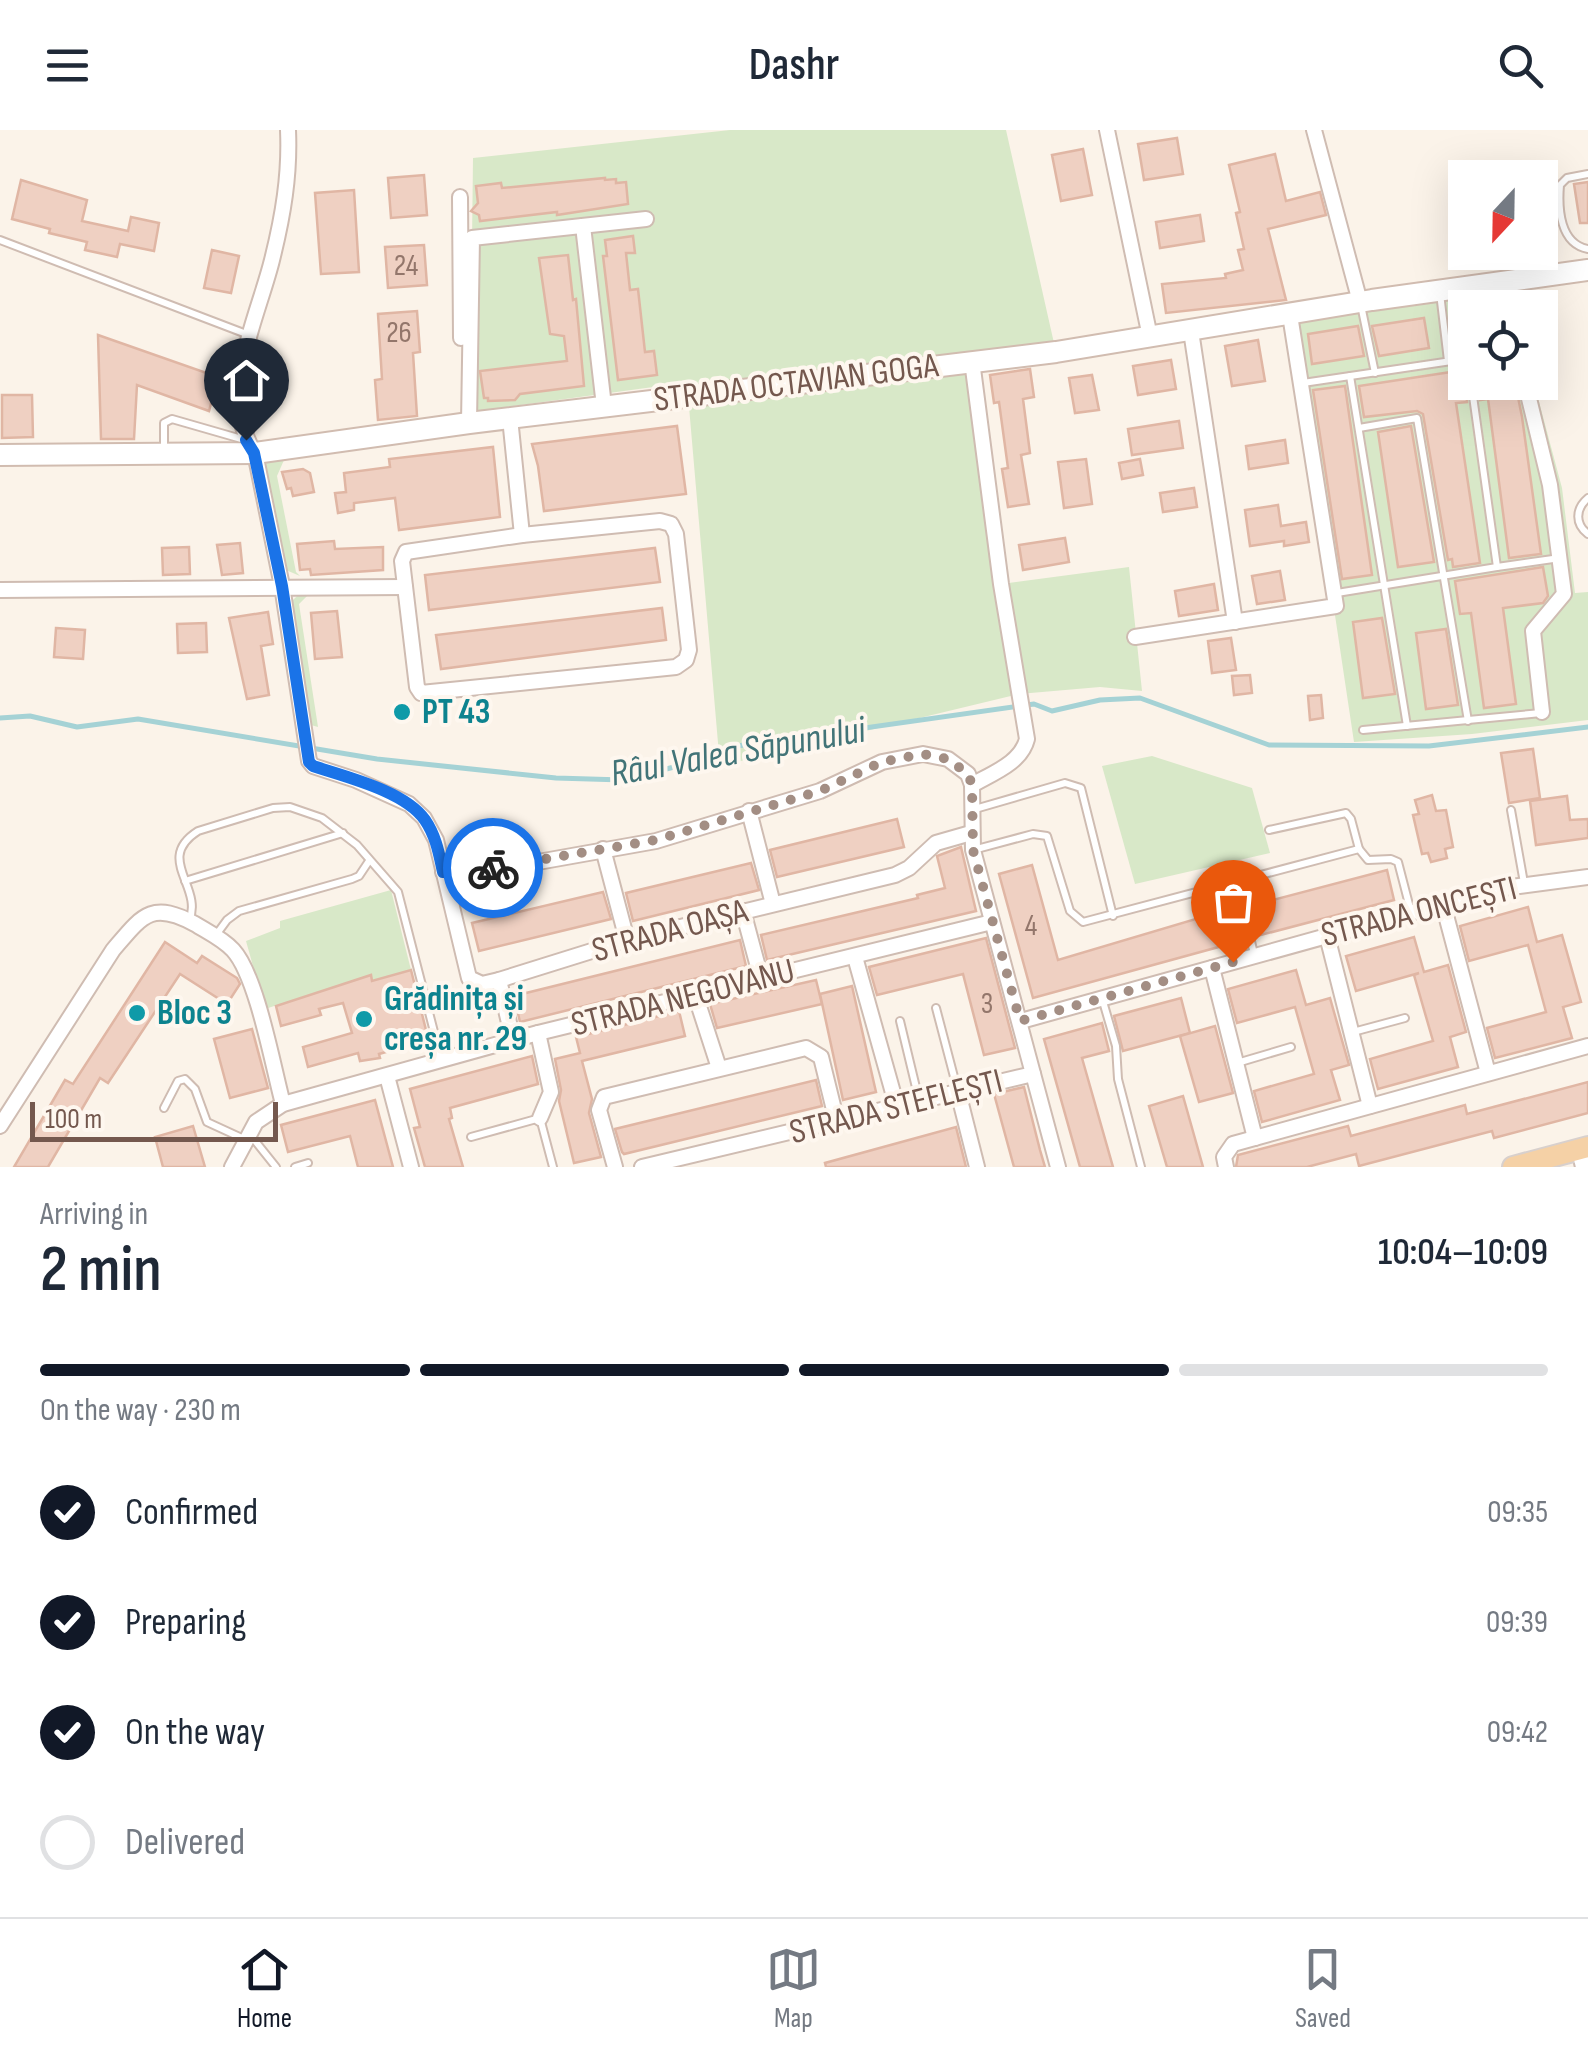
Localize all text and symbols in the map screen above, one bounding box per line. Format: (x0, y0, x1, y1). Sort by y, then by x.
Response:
icon: menu (40, 38, 95, 93)
text: Dashr (749, 38, 839, 93)
icon: search (1493, 38, 1548, 93)
north arrow (1448, 160, 1558, 270)
map controls (1448, 160, 1558, 400)
house number: 24 (394, 248, 418, 284)
button: locate (1448, 290, 1558, 400)
house number: 26 (386, 315, 412, 351)
pin (204, 338, 289, 441)
street label: STRADA OCTAVIAN GOGA (651, 344, 942, 422)
icon: home (219, 353, 274, 408)
place label: PT 43 (422, 691, 491, 734)
marker: PT 43 (391, 701, 413, 723)
water label: Râul Valea Săpunului (607, 707, 870, 797)
courier (443, 818, 543, 918)
icon: bike (466, 841, 521, 896)
pin (1191, 860, 1276, 963)
street label: STRADA ONCEȘTI (1317, 867, 1521, 957)
icon: bag (1206, 875, 1261, 930)
street label: STRADA OAȘA (588, 889, 753, 972)
house number: 4 (1025, 908, 1037, 944)
street label: STRADA NEGOVANU (567, 950, 799, 1046)
place label: Grădinița și creșa nr. 29 (384, 978, 527, 1061)
house number: 3 (981, 986, 993, 1022)
place label: Bloc 3 (157, 992, 232, 1035)
marker: Bloc 3 (126, 1002, 148, 1024)
marker: Grădinița și creșa nr. 29 (353, 1008, 375, 1030)
street label: STRADA STEFLEȘTI (785, 1060, 1007, 1154)
scale bar (30, 1097, 278, 1141)
text: 100 m (45, 1103, 102, 1136)
text: Arriving in (40, 1195, 148, 1234)
text: 10:04–10:09 (1378, 1230, 1548, 1275)
text: 2 min (40, 1232, 162, 1310)
text: On the way · 230 m (40, 1391, 241, 1430)
icon: check (40, 1485, 95, 1540)
text: Confirmed (125, 1490, 258, 1535)
text: 09:35 (1487, 1493, 1548, 1532)
icon: check (40, 1595, 95, 1650)
text: Preparing (125, 1600, 246, 1645)
text: 09:39 (1486, 1603, 1548, 1642)
icon: check (40, 1705, 95, 1760)
text: On the way (125, 1710, 265, 1755)
text: 09:42 (1487, 1713, 1548, 1752)
text: Delivered (125, 1820, 245, 1865)
tab: Home (237, 1942, 292, 2035)
tab: Map (766, 1942, 821, 2035)
tab: Saved (1295, 1942, 1351, 2035)

